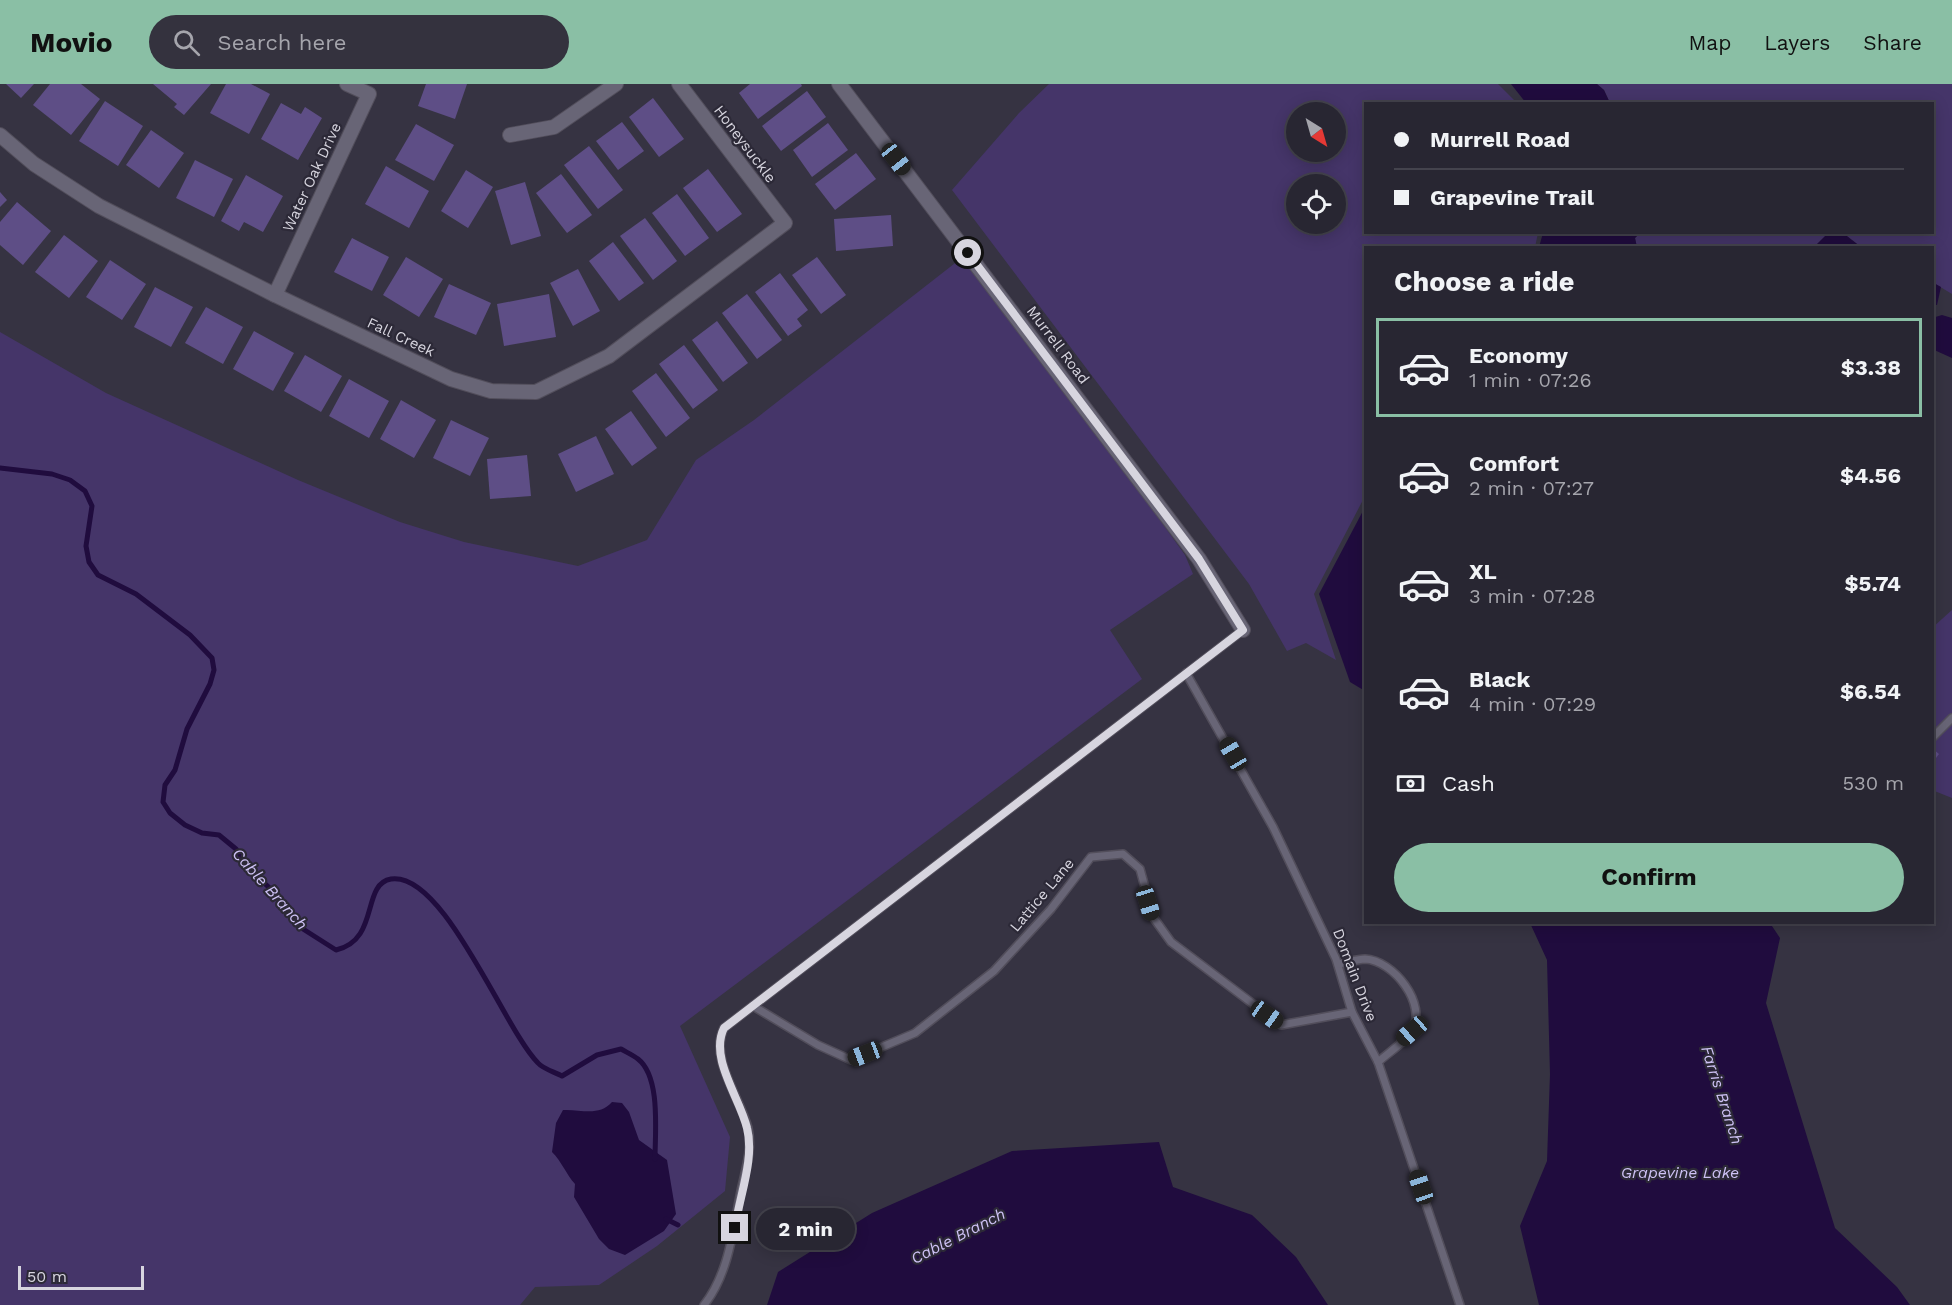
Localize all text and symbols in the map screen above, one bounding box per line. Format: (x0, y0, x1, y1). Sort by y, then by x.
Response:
search box (149, 15, 569, 69)
text: Movio (30, 26, 113, 59)
icon: search (170, 26, 203, 59)
text: Search here (218, 30, 347, 55)
text: Map (1688, 30, 1731, 55)
text: Layers (1764, 30, 1830, 55)
text: Share (1863, 30, 1922, 55)
street label: Honeysuckle (710, 102, 780, 186)
north arrow (1286, 102, 1346, 162)
map controls (1286, 102, 1346, 234)
street label: Water Oak Drive (279, 120, 345, 234)
text: Murrell Road (1430, 127, 1570, 152)
car (878, 139, 914, 179)
button: locate (1286, 174, 1346, 234)
text: Grapevine Trail (1430, 185, 1594, 210)
route start (954, 239, 981, 266)
text: Choose a ride (1394, 266, 1574, 298)
street label: Murrell Road (1023, 302, 1093, 388)
street label: Fall Creek (364, 313, 438, 361)
icon: car (1397, 341, 1451, 395)
text: Economy (1469, 343, 1568, 368)
text: $3.38 (1841, 355, 1901, 380)
text: 1 min · 07:26 (1469, 368, 1592, 392)
icon: car (1397, 449, 1451, 503)
text: Comfort (1469, 451, 1559, 476)
text: $4.56 (1840, 463, 1901, 488)
text: 2 min · 07:27 (1469, 476, 1594, 500)
icon: car (1397, 557, 1451, 611)
text: XL (1469, 559, 1497, 584)
text: $5.74 (1844, 571, 1901, 596)
text: 3 min · 07:28 (1469, 584, 1596, 608)
icon: car (1397, 665, 1451, 719)
text: Black (1469, 667, 1530, 692)
text: $6.54 (1840, 679, 1901, 704)
text: 4 min · 07:29 (1469, 692, 1596, 716)
car (1216, 734, 1250, 774)
icon: cash (1394, 767, 1427, 800)
text: Cash (1442, 771, 1495, 796)
text: 530 m (1842, 771, 1904, 795)
button: Confirm (1394, 843, 1904, 912)
water label: Cable Branch (228, 844, 312, 934)
street label: Lattice Lane (1006, 855, 1078, 935)
car (1134, 883, 1162, 923)
street label: Domain Drive (1329, 926, 1381, 1024)
car (1247, 997, 1287, 1033)
car (1393, 1012, 1431, 1050)
car (845, 1039, 885, 1069)
water label: Farris Branch (1697, 1043, 1747, 1147)
water label: Grapevine Lake (1621, 1163, 1739, 1182)
car (1407, 1167, 1435, 1207)
water label: Cable Branch (908, 1204, 1008, 1268)
callout: 2 min (756, 1207, 855, 1249)
route end (721, 1214, 748, 1241)
text: 2 min (778, 1217, 833, 1241)
scale bar (18, 1263, 144, 1290)
text: 50 m (27, 1267, 67, 1286)

